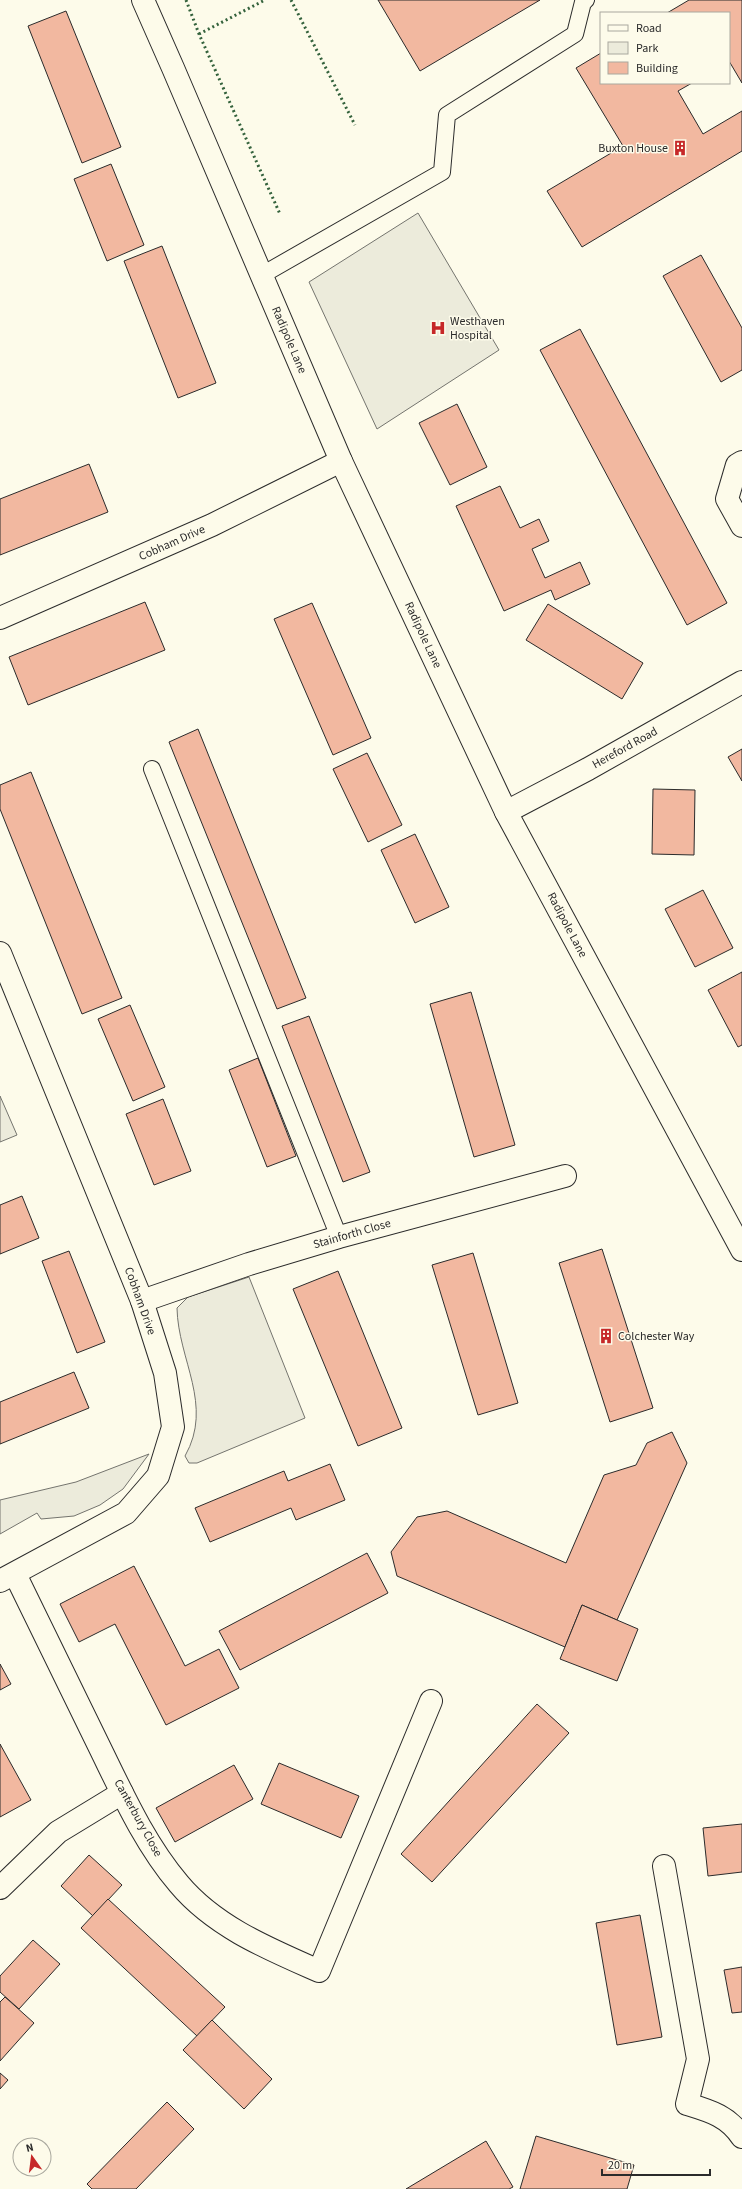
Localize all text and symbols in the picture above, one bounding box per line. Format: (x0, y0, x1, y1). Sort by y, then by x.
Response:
legend (600, 12, 730, 84)
text: Road (636, 20, 662, 37)
text: Park (636, 40, 658, 57)
text: Building (636, 60, 678, 77)
building icon: Buxton House (671, 139, 689, 157)
place label: Buxton House (598, 140, 668, 157)
street label: Radipole Lane (267, 304, 311, 376)
place label: Westhaven Hospital (450, 313, 505, 344)
hospital icon: Westhaven Hospital (429, 319, 447, 337)
street label: Cobham Drive (136, 521, 208, 565)
street label: Radipole Lane (400, 599, 446, 671)
street label: Hereford Road (589, 723, 661, 773)
street label: Radipole Lane (543, 889, 591, 961)
street label: Stainforth Close (311, 1215, 393, 1253)
street label: Cobham Drive (120, 1265, 160, 1337)
building icon: Colchester Way (597, 1327, 615, 1345)
place label: Colchester Way (618, 1328, 695, 1345)
street label: Canterbury Close (110, 1776, 166, 1860)
north arrow (12, 2137, 52, 2177)
text: N (24, 2140, 35, 2156)
scale bar (602, 2151, 710, 2177)
text: 20 m (608, 2157, 632, 2174)

